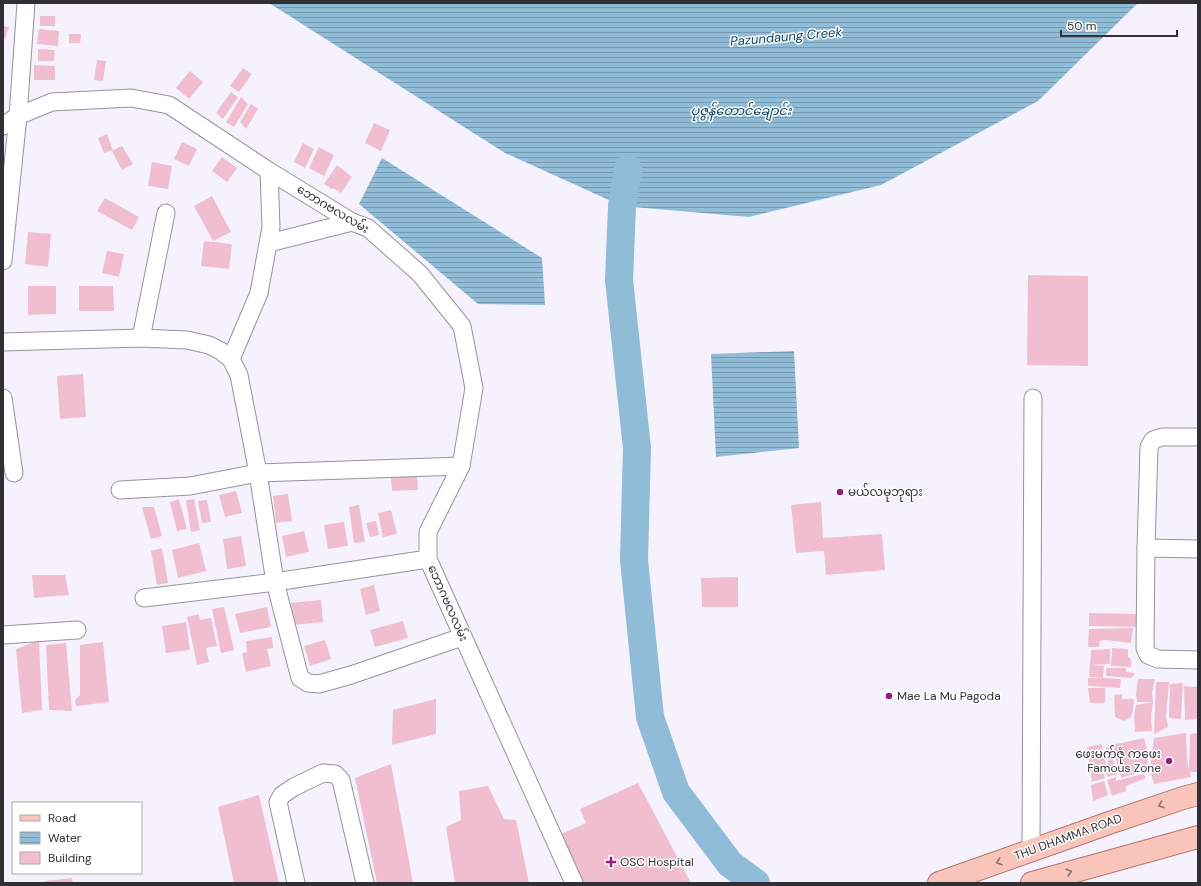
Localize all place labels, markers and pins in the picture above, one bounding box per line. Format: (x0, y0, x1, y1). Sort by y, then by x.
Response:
place label: မယ်လမုဘုရား (848, 483, 923, 502)
marker: မယ်လမုဘုရား (835, 487, 845, 497)
place label: Mae La Mu Pagoda (897, 688, 1001, 704)
marker: Mae La Mu Pagoda (884, 691, 894, 701)
place label: ဖေးမက်ဇုံ ကဖေး Famous Zone (1075, 745, 1161, 776)
marker: ဖေးမက်ဇုံ ကဖေး Famous Zone (1164, 756, 1174, 766)
place label: OSC Hospital (620, 854, 694, 870)
marker: OSC Hospital (605, 856, 617, 868)

